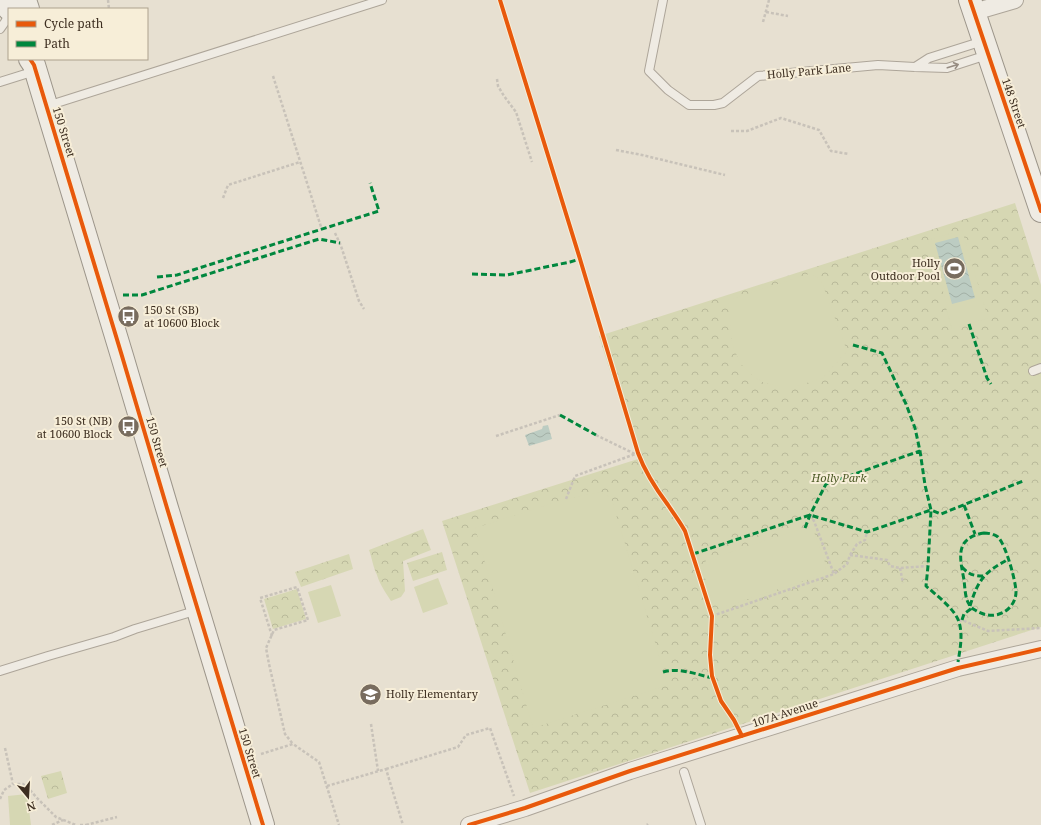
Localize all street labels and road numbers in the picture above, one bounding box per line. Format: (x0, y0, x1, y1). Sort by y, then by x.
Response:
street label: Holly Park Lane (766, 59, 852, 82)
street label: 148 Street (999, 76, 1030, 130)
street label: 150 Street (50, 105, 79, 159)
street label: 150 Street (143, 415, 172, 469)
street label: 107A Avenue (750, 695, 820, 730)
street label: 150 Street (236, 726, 265, 780)

